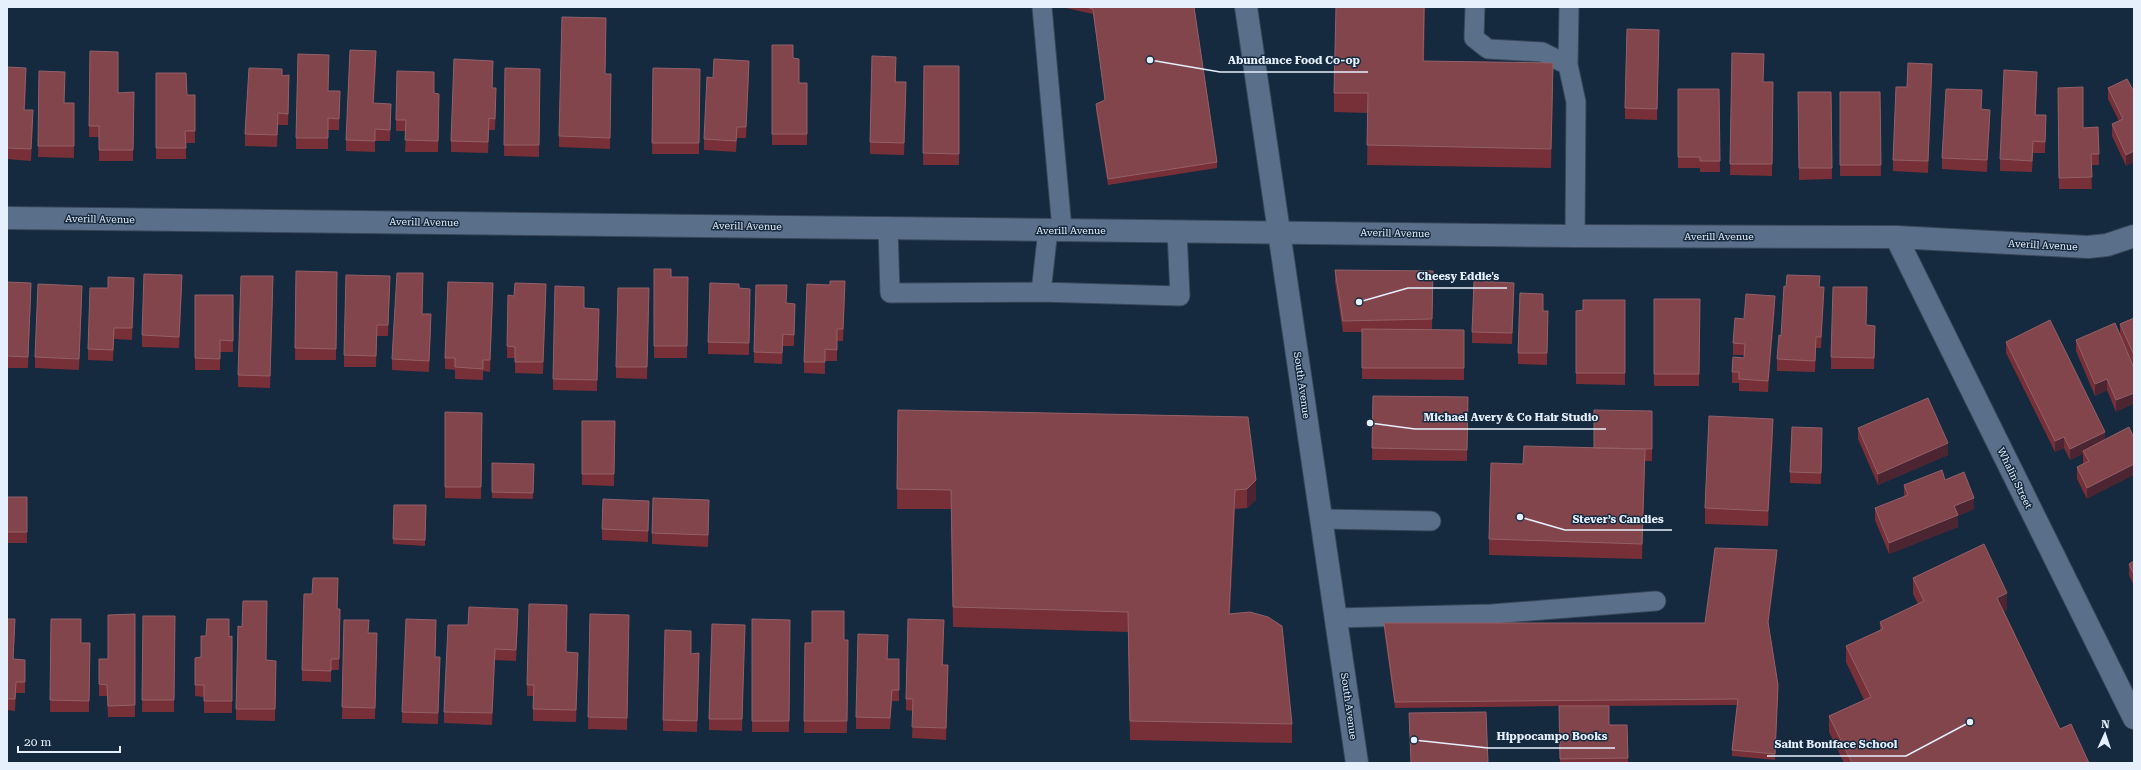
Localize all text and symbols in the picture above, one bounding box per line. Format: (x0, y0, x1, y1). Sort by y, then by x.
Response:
callout: Abundance Food Co-op (1220, 49, 1368, 72)
text: Abundance Food Co-op (1228, 54, 1361, 67)
street label: Averill Avenue (65, 213, 135, 225)
street label: Averill Avenue (389, 216, 459, 228)
street label: Averill Avenue (712, 220, 782, 232)
street label: Averill Avenue (1036, 225, 1106, 236)
street label: Averill Avenue (1360, 227, 1430, 239)
street label: Averill Avenue (1684, 231, 1754, 242)
street label: Averill Avenue (2008, 238, 2079, 252)
callout: Cheesy Eddie's (1408, 265, 1507, 288)
text: Cheesy Eddie's (1417, 270, 1500, 283)
street label: South Avenue (1292, 351, 1312, 420)
callout: Michael Avery & Co Hair Studio (1415, 406, 1606, 429)
text: Michael Avery & Co Hair Studio (1424, 411, 1598, 424)
street label: Whalin Street (1996, 446, 2035, 510)
callout: Stever’s Candies (1565, 507, 1672, 530)
text: Stever’s Candies (1572, 513, 1664, 526)
street label: South Avenue (1339, 672, 1359, 741)
north arrow (2085, 714, 2125, 754)
text: N (2101, 718, 2111, 731)
callout: Hippocampo Books (1488, 725, 1615, 748)
scale bar (18, 728, 120, 754)
text: Hippocampo Books (1497, 730, 1608, 743)
callout: Saint Boniface School (1767, 733, 1906, 756)
text: 20 m (24, 735, 51, 749)
text: Saint Boniface School (1775, 738, 1898, 751)

